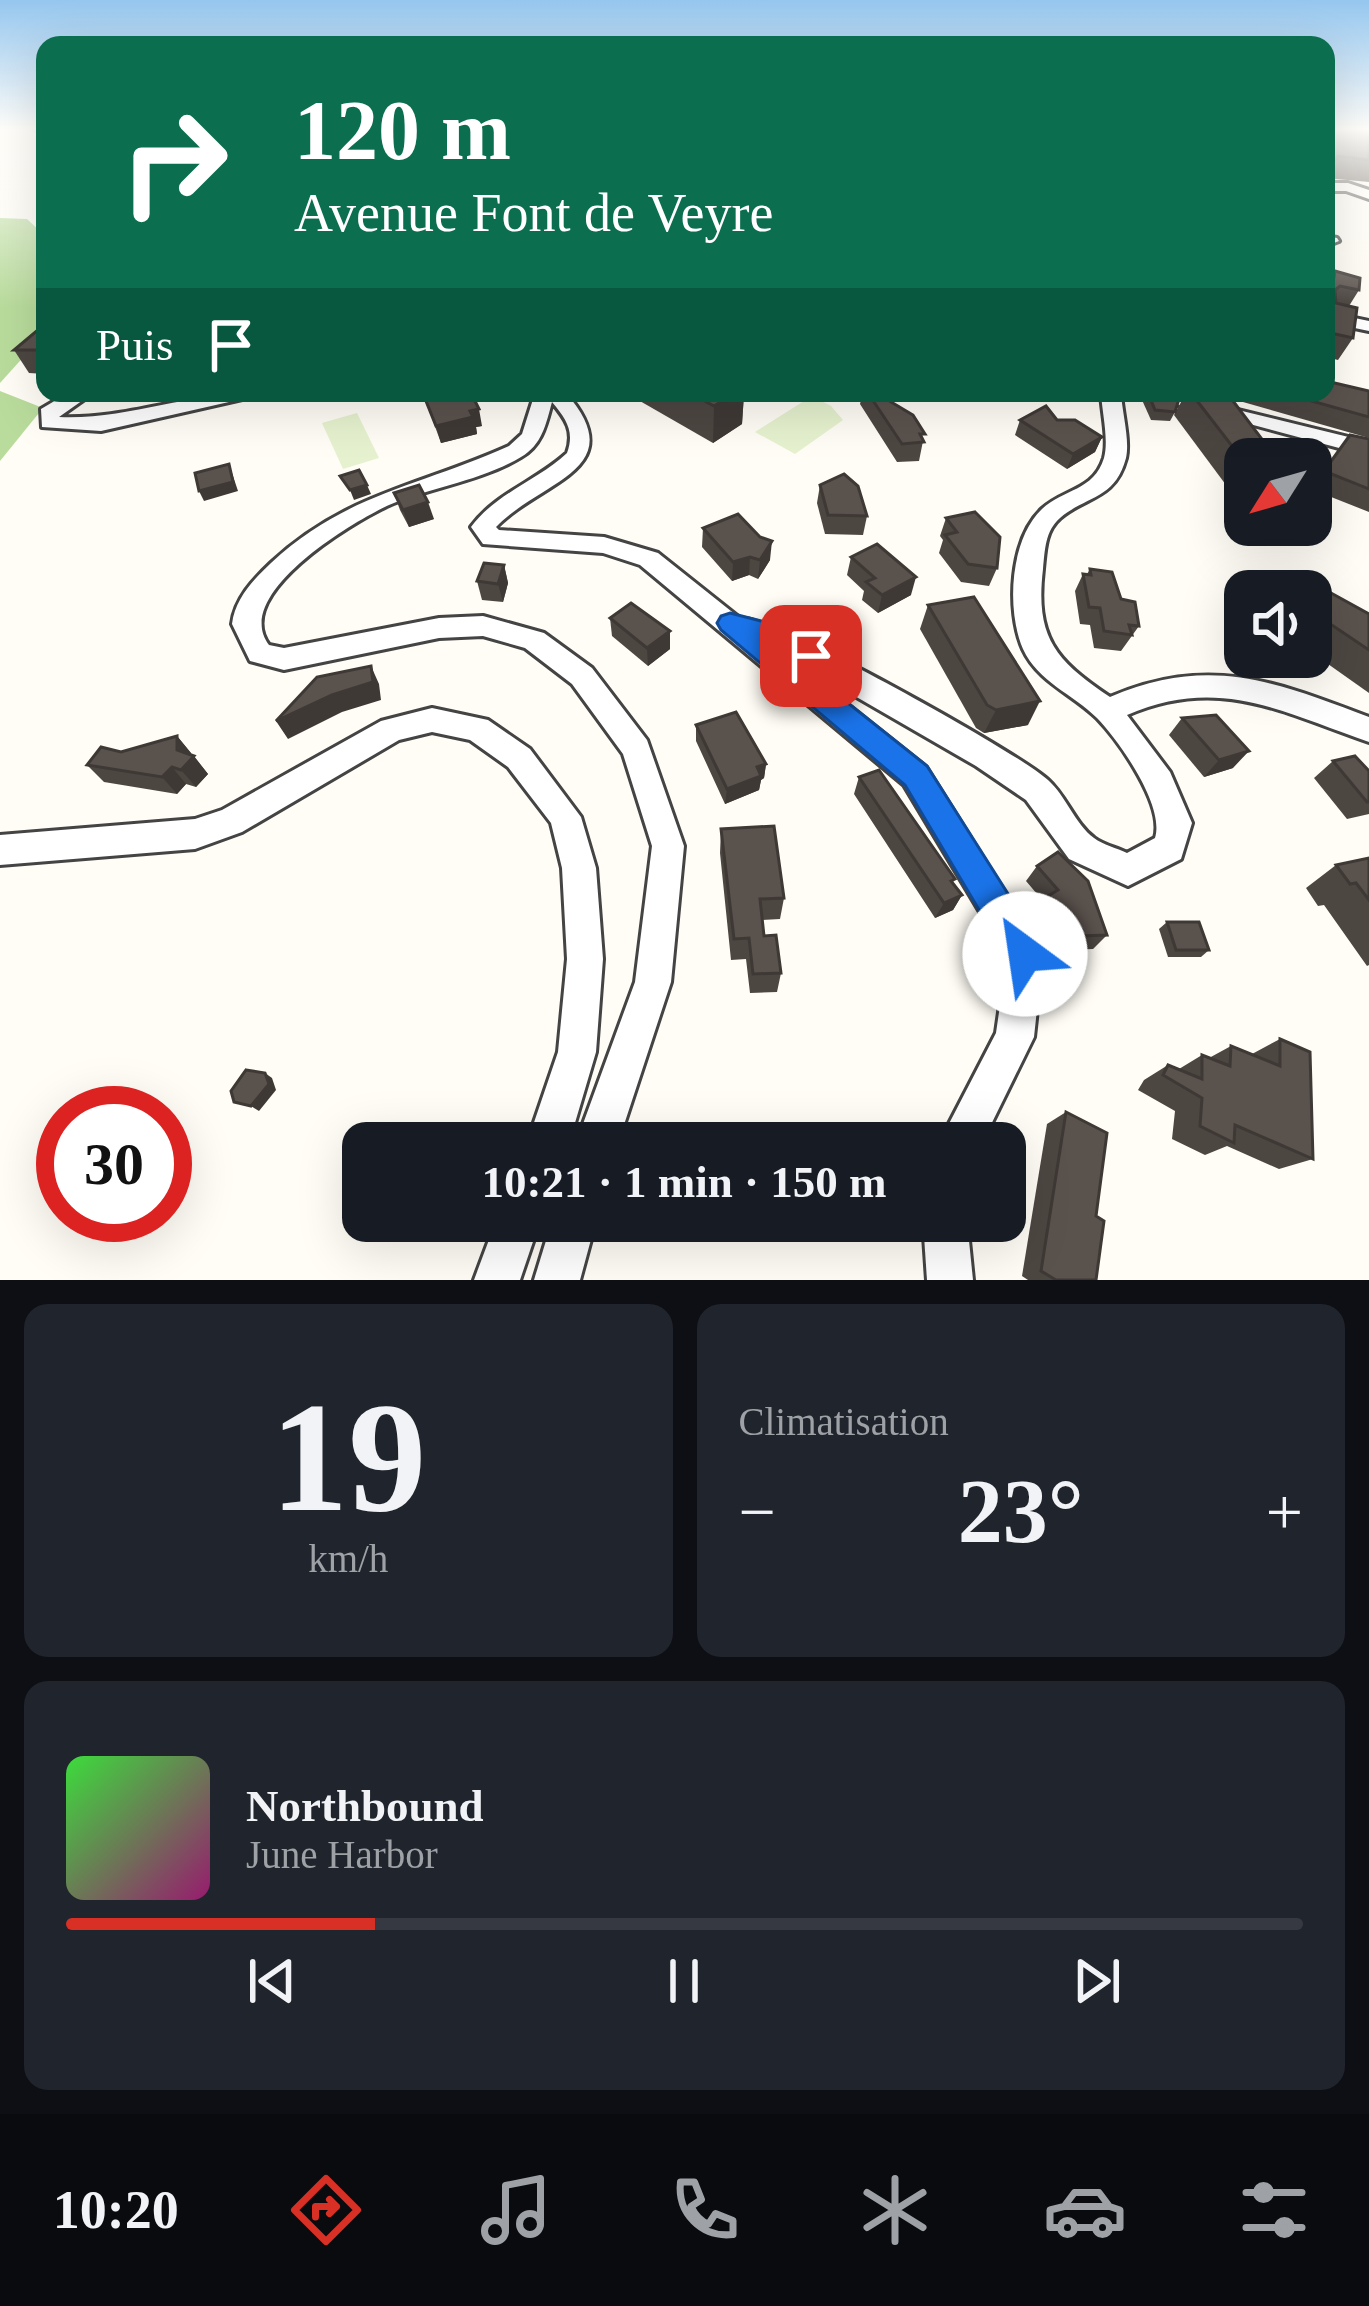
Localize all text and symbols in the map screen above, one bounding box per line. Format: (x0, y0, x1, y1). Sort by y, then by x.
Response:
icon: right (96, 84, 252, 240)
text: 120 m (294, 84, 511, 177)
text: Avenue Font de Veyre (294, 183, 773, 243)
icon: arrive (198, 312, 264, 378)
text: Puis (96, 320, 174, 370)
north arrow (1224, 438, 1332, 546)
map controls (1224, 438, 1332, 678)
button: sound (1224, 570, 1332, 678)
pin (760, 605, 862, 707)
icon: arrive (778, 623, 844, 689)
position arrow (962, 891, 1088, 1017)
speed limit sign: 30 (36, 1086, 192, 1242)
text: 10:21 · 1 min · 150 m (482, 1157, 887, 1207)
text: 19 (270, 1371, 426, 1544)
text: Climatisation (739, 1400, 949, 1443)
text: 23° (958, 1462, 1084, 1561)
text: − (739, 1475, 776, 1548)
text: + (1266, 1475, 1303, 1548)
text: km/h (308, 1537, 388, 1580)
text: Northbound (246, 1781, 484, 1831)
text: June Harbor (246, 1833, 438, 1876)
icon: previous (239, 1948, 305, 2014)
icon: pause (651, 1948, 717, 2014)
icon: next (1064, 1948, 1130, 2014)
icon: directions (284, 2168, 368, 2252)
icon: music (474, 2168, 558, 2252)
icon: phone (663, 2168, 747, 2252)
icon: climate (853, 2168, 937, 2252)
icon: car (1043, 2168, 1127, 2252)
icon: filters (1232, 2168, 1316, 2252)
text: 10:20 (53, 2180, 179, 2240)

